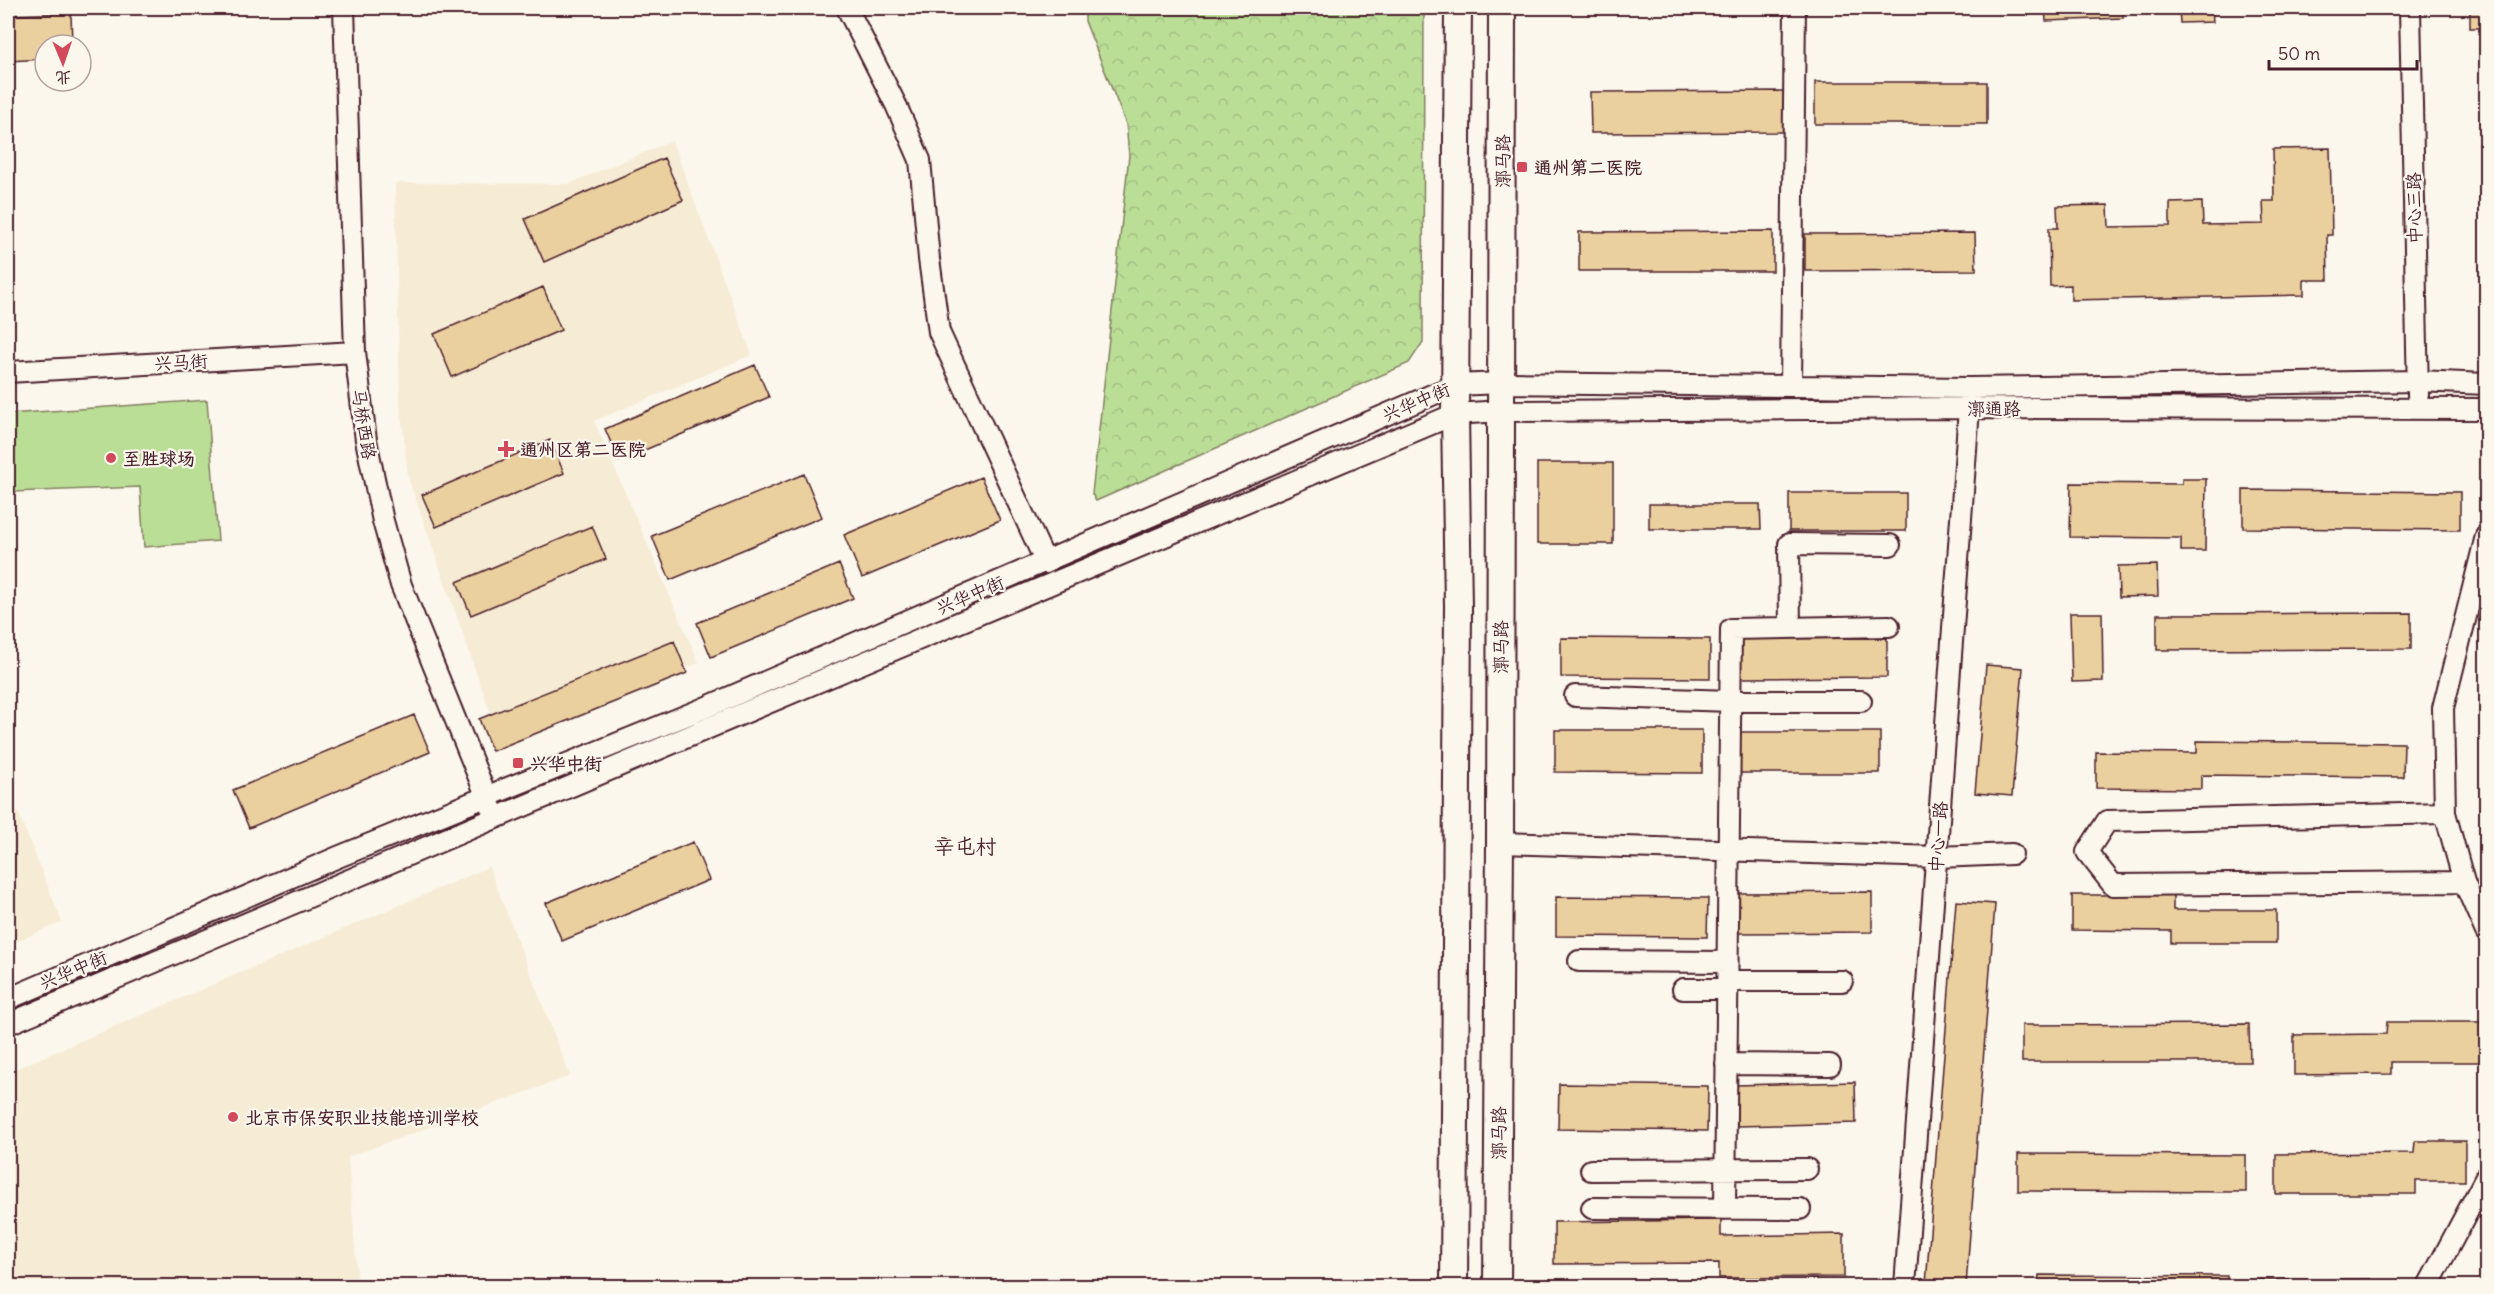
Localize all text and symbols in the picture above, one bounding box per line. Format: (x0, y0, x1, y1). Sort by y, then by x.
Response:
north arrow (33, 33, 93, 93)
scale bar (2269, 33, 2418, 71)
text: 50 m (2278, 42, 2320, 65)
text: 北 (55, 68, 72, 88)
street label: 漷马路 (1491, 134, 1514, 188)
place label: 通州第二医院 (1534, 156, 1642, 179)
marker: 通州第二医院 (1515, 160, 1529, 174)
street label: 中心三路 (2402, 172, 2426, 244)
street label: 兴马街 (153, 349, 209, 375)
street label: 兴华中街 (1378, 377, 1454, 427)
street label: 马桥西路 (347, 387, 381, 461)
street label: 漷通路 (1967, 397, 2021, 420)
place label: 通州区第二医院 (520, 438, 646, 461)
marker: 通州区第二医院 (497, 440, 515, 458)
place label: 至胜球场 (123, 447, 195, 470)
marker: 至胜球场 (104, 451, 118, 465)
street label: 兴华中街 (932, 570, 1008, 620)
street label: 漷马路 (1489, 620, 1512, 674)
place label: 兴华中街 (530, 752, 602, 775)
marker: 兴华中街 (511, 756, 525, 770)
street label: 中心一路 (1924, 800, 1952, 874)
district label: 辛屯村 (934, 833, 997, 860)
street label: 兴华中街 (35, 945, 111, 995)
place label: 北京市保安职业技能培训学校 (245, 1106, 479, 1129)
street label: 漷马路 (1487, 1106, 1510, 1160)
marker: 北京市保安职业技能培训学校 (226, 1110, 240, 1124)

